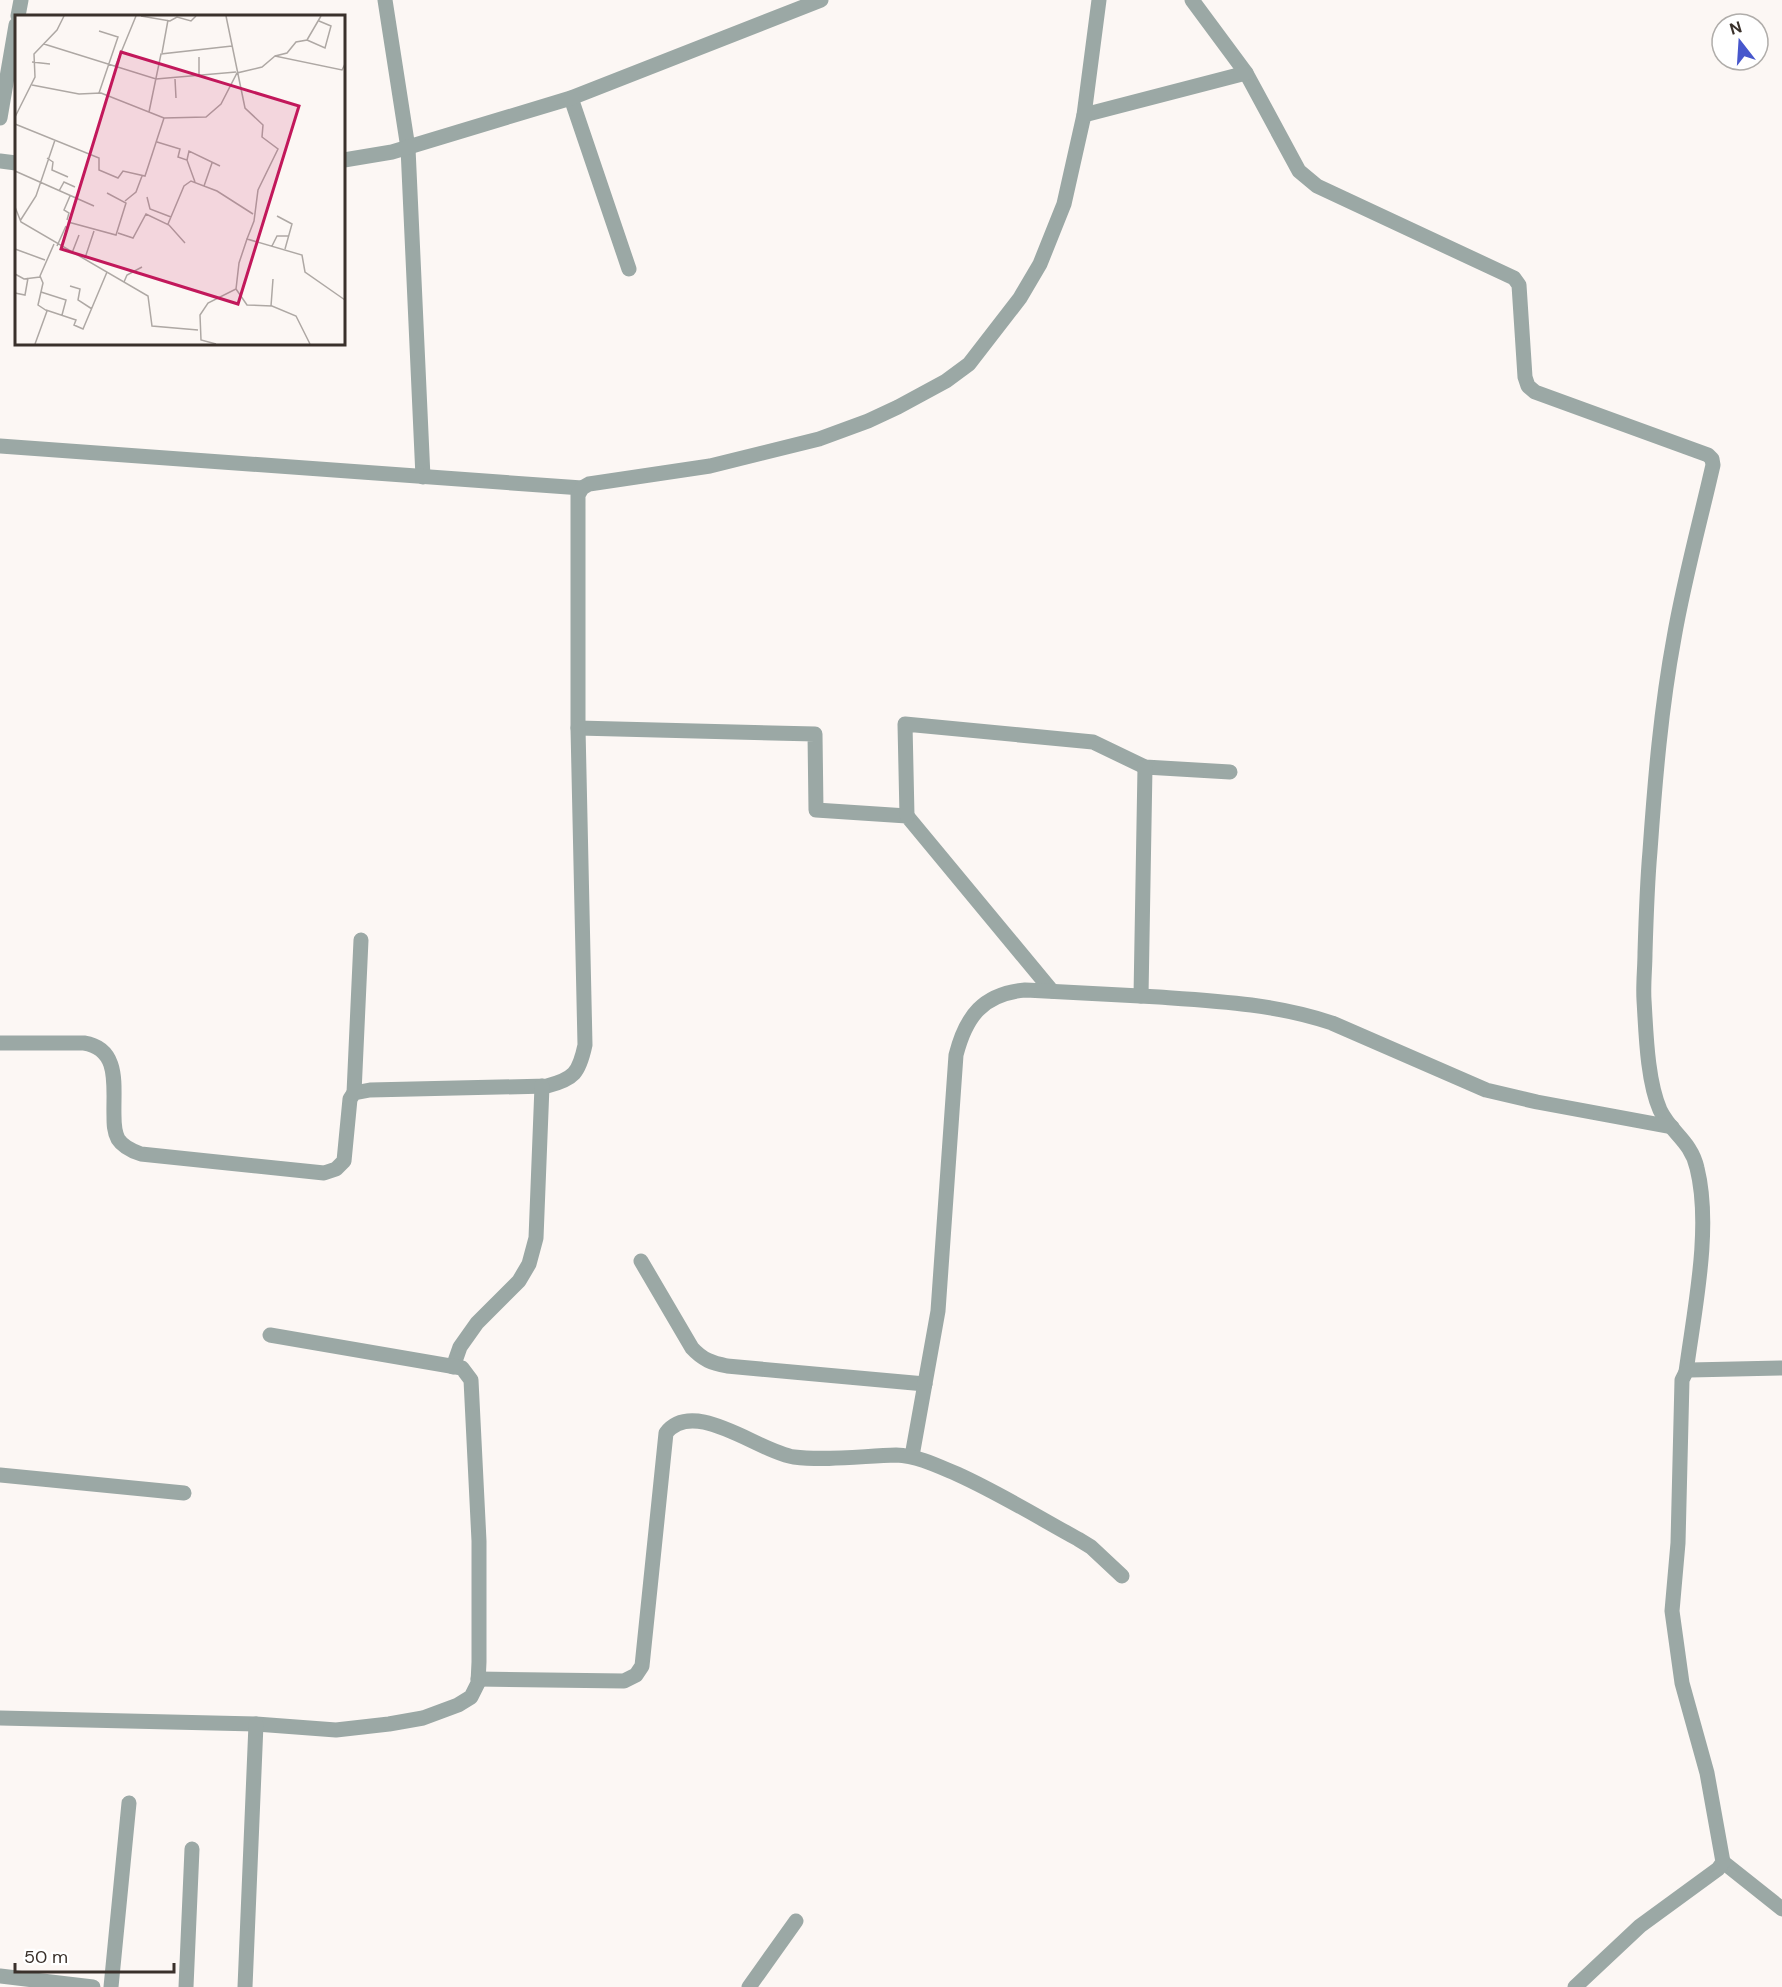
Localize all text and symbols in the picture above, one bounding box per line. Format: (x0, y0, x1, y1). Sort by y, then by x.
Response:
north arrow (1710, 12, 1770, 72)
inset map (15, 15, 345, 345)
text: N (1727, 16, 1744, 40)
scale bar (15, 1936, 174, 1974)
text: 50 m (24, 1945, 68, 1969)

